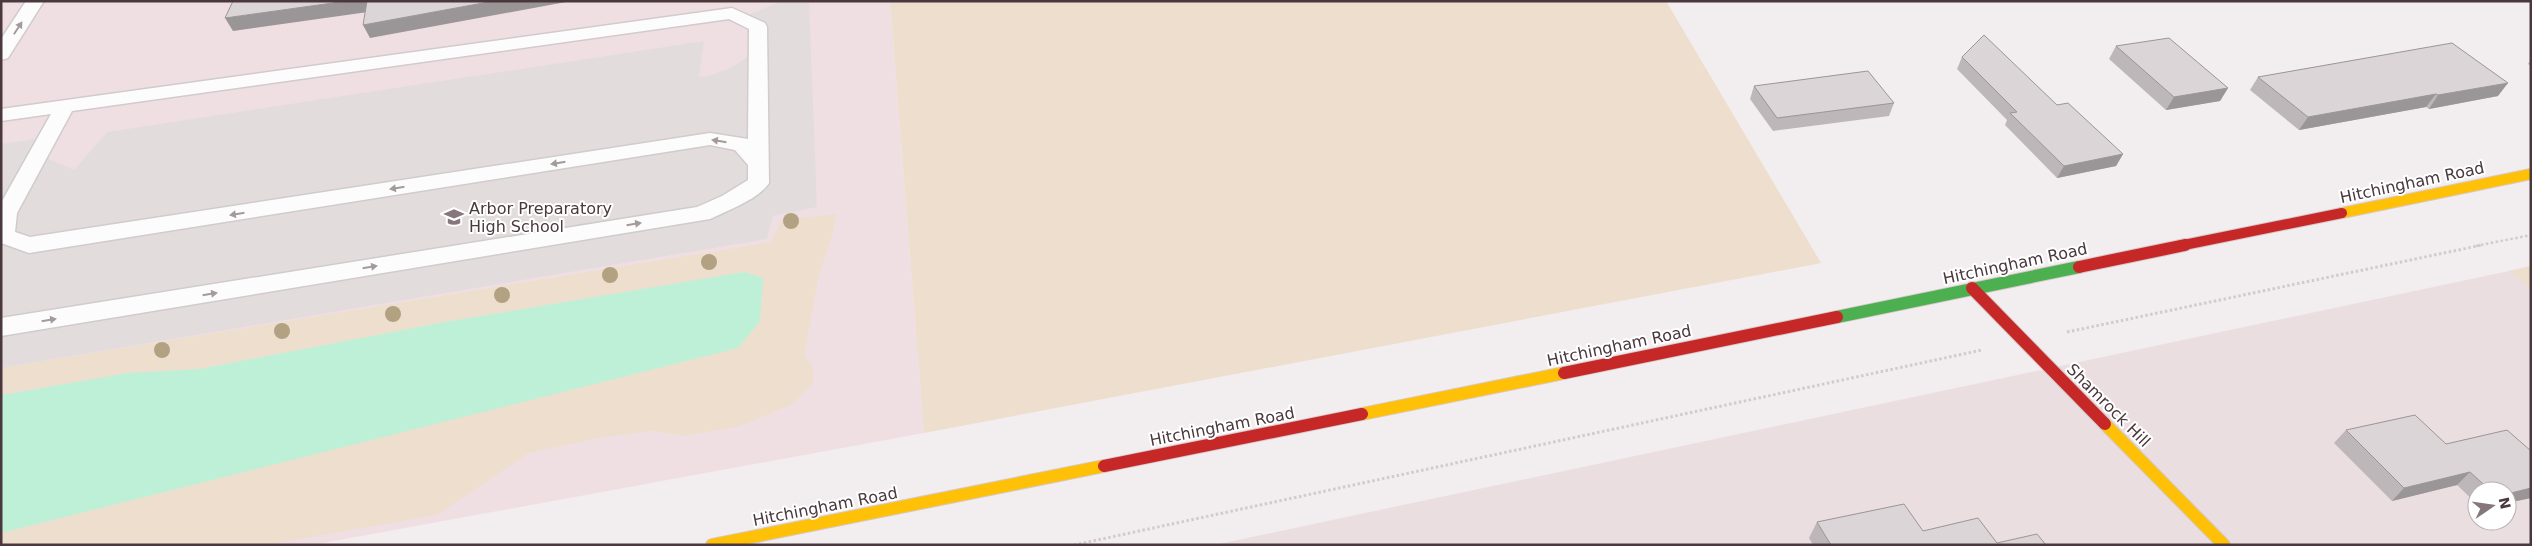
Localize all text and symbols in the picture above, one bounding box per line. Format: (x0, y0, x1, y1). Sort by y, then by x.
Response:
one-way arrow (14, 21, 23, 34)
one-way arrow (710, 136, 726, 144)
street label: Hitchingham Road (2338, 158, 2486, 207)
one-way arrow (550, 160, 566, 168)
one-way arrow (389, 185, 405, 193)
place label: Arbor Preparatory High School (469, 199, 612, 236)
school or university icon: Arbor Preparatory High School (443, 206, 465, 228)
one-way arrow (229, 210, 245, 218)
one-way arrow (627, 220, 643, 228)
street label: Hitchingham Road (1941, 239, 2089, 288)
one-way arrow (363, 263, 379, 271)
one-way arrow (202, 289, 218, 297)
one-way arrow (42, 315, 58, 323)
street label: Hitchingham Road (1545, 321, 1693, 370)
street label: Shamrock Hill (2063, 360, 2154, 451)
street label: Hitchingham Road (1148, 403, 1296, 450)
north arrow (2467, 481, 2517, 531)
street label: Hitchingham Road (751, 483, 899, 530)
text: N (2496, 496, 2514, 511)

